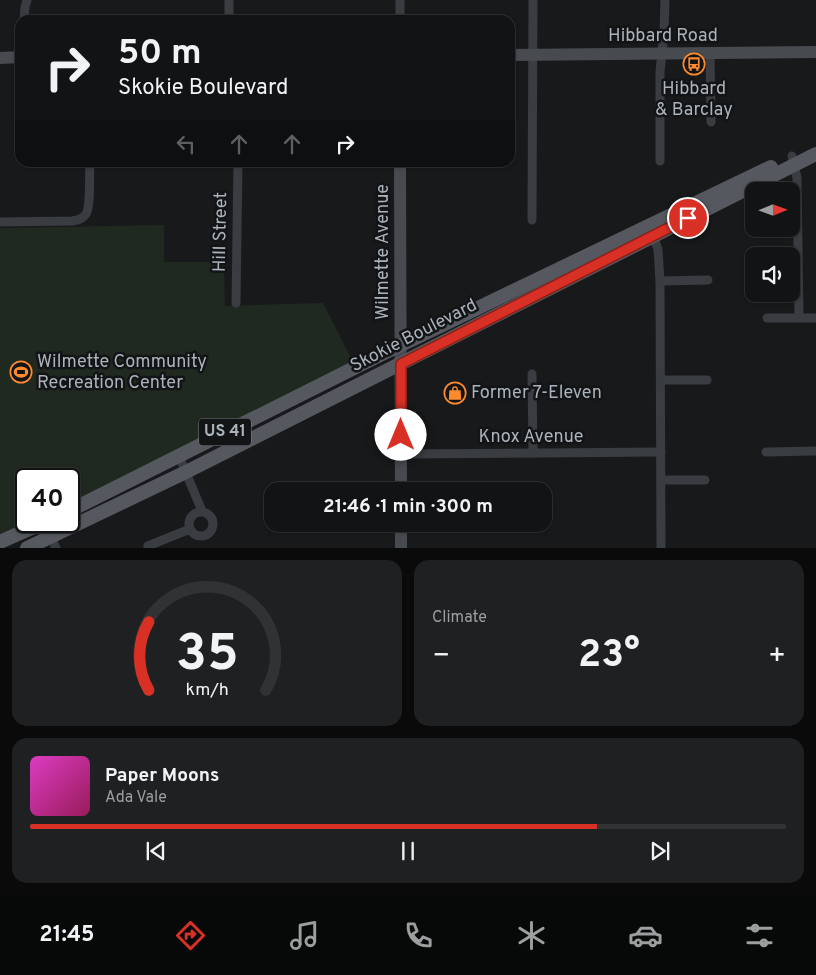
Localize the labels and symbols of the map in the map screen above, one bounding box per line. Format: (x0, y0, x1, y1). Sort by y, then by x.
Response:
street label: Hibbard Road (608, 25, 718, 48)
bus stop icon: Hibbard & Barclay (682, 52, 706, 76)
place label: Hibbard & Barclay (655, 78, 733, 122)
north arrow (745, 182, 800, 238)
street label: Wilmette Avenue (372, 184, 395, 320)
street label: Hill Street (209, 192, 233, 272)
pin (667, 197, 709, 239)
street label: Skokie Boulevard (347, 294, 481, 378)
place label: Wilmette Community Recreation Center (37, 351, 207, 395)
sports icon: Wilmette Community Recreation Center (9, 360, 33, 384)
shop icon: Former 7-Eleven (443, 381, 467, 405)
place label: Former 7-Eleven (471, 382, 602, 405)
position arrow (374, 408, 426, 460)
road number: US 41 (199, 418, 251, 446)
street label: Knox Avenue (479, 426, 583, 449)
speed limit sign: 40 (15, 468, 80, 533)

